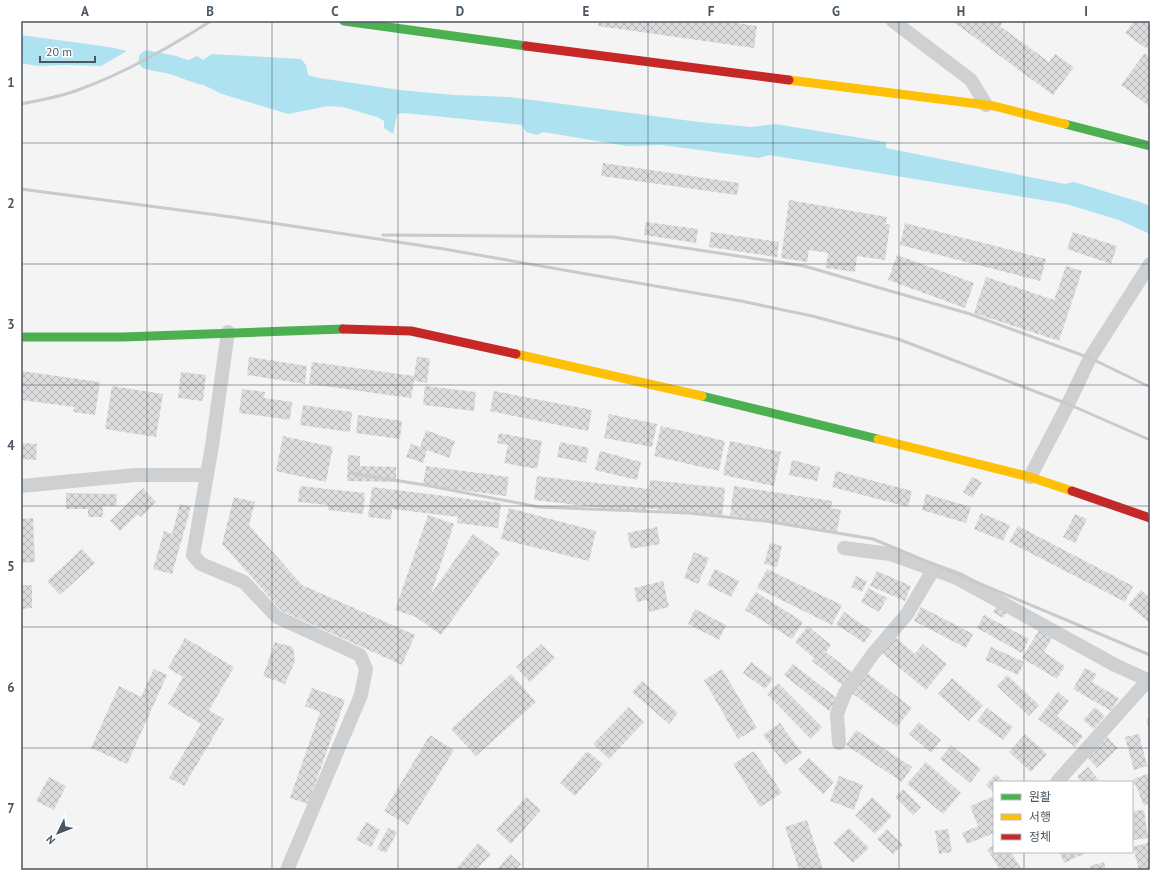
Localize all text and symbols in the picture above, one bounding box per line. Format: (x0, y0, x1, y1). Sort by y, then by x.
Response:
text: A (81, 3, 89, 20)
text: B (206, 3, 214, 20)
text: C (331, 3, 339, 20)
text: D (456, 3, 464, 20)
text: E (583, 3, 590, 20)
text: F (708, 3, 715, 20)
text: G (832, 3, 840, 20)
text: H (957, 3, 965, 20)
text: I (1084, 3, 1088, 20)
scale bar (40, 38, 95, 64)
text: 20 m (46, 44, 72, 59)
text: 1 (7, 74, 15, 91)
text: 2 (7, 195, 15, 212)
text: 3 (7, 316, 15, 333)
text: 4 (7, 437, 15, 454)
text: 5 (7, 558, 15, 575)
text: 6 (7, 679, 15, 696)
legend (993, 781, 1133, 853)
text: 원활 (1029, 789, 1051, 804)
text: 7 (7, 800, 15, 817)
text: 서행 (1029, 809, 1051, 824)
north arrow (38, 813, 78, 853)
text: 정체 (1029, 829, 1051, 844)
text: N (43, 832, 58, 847)

